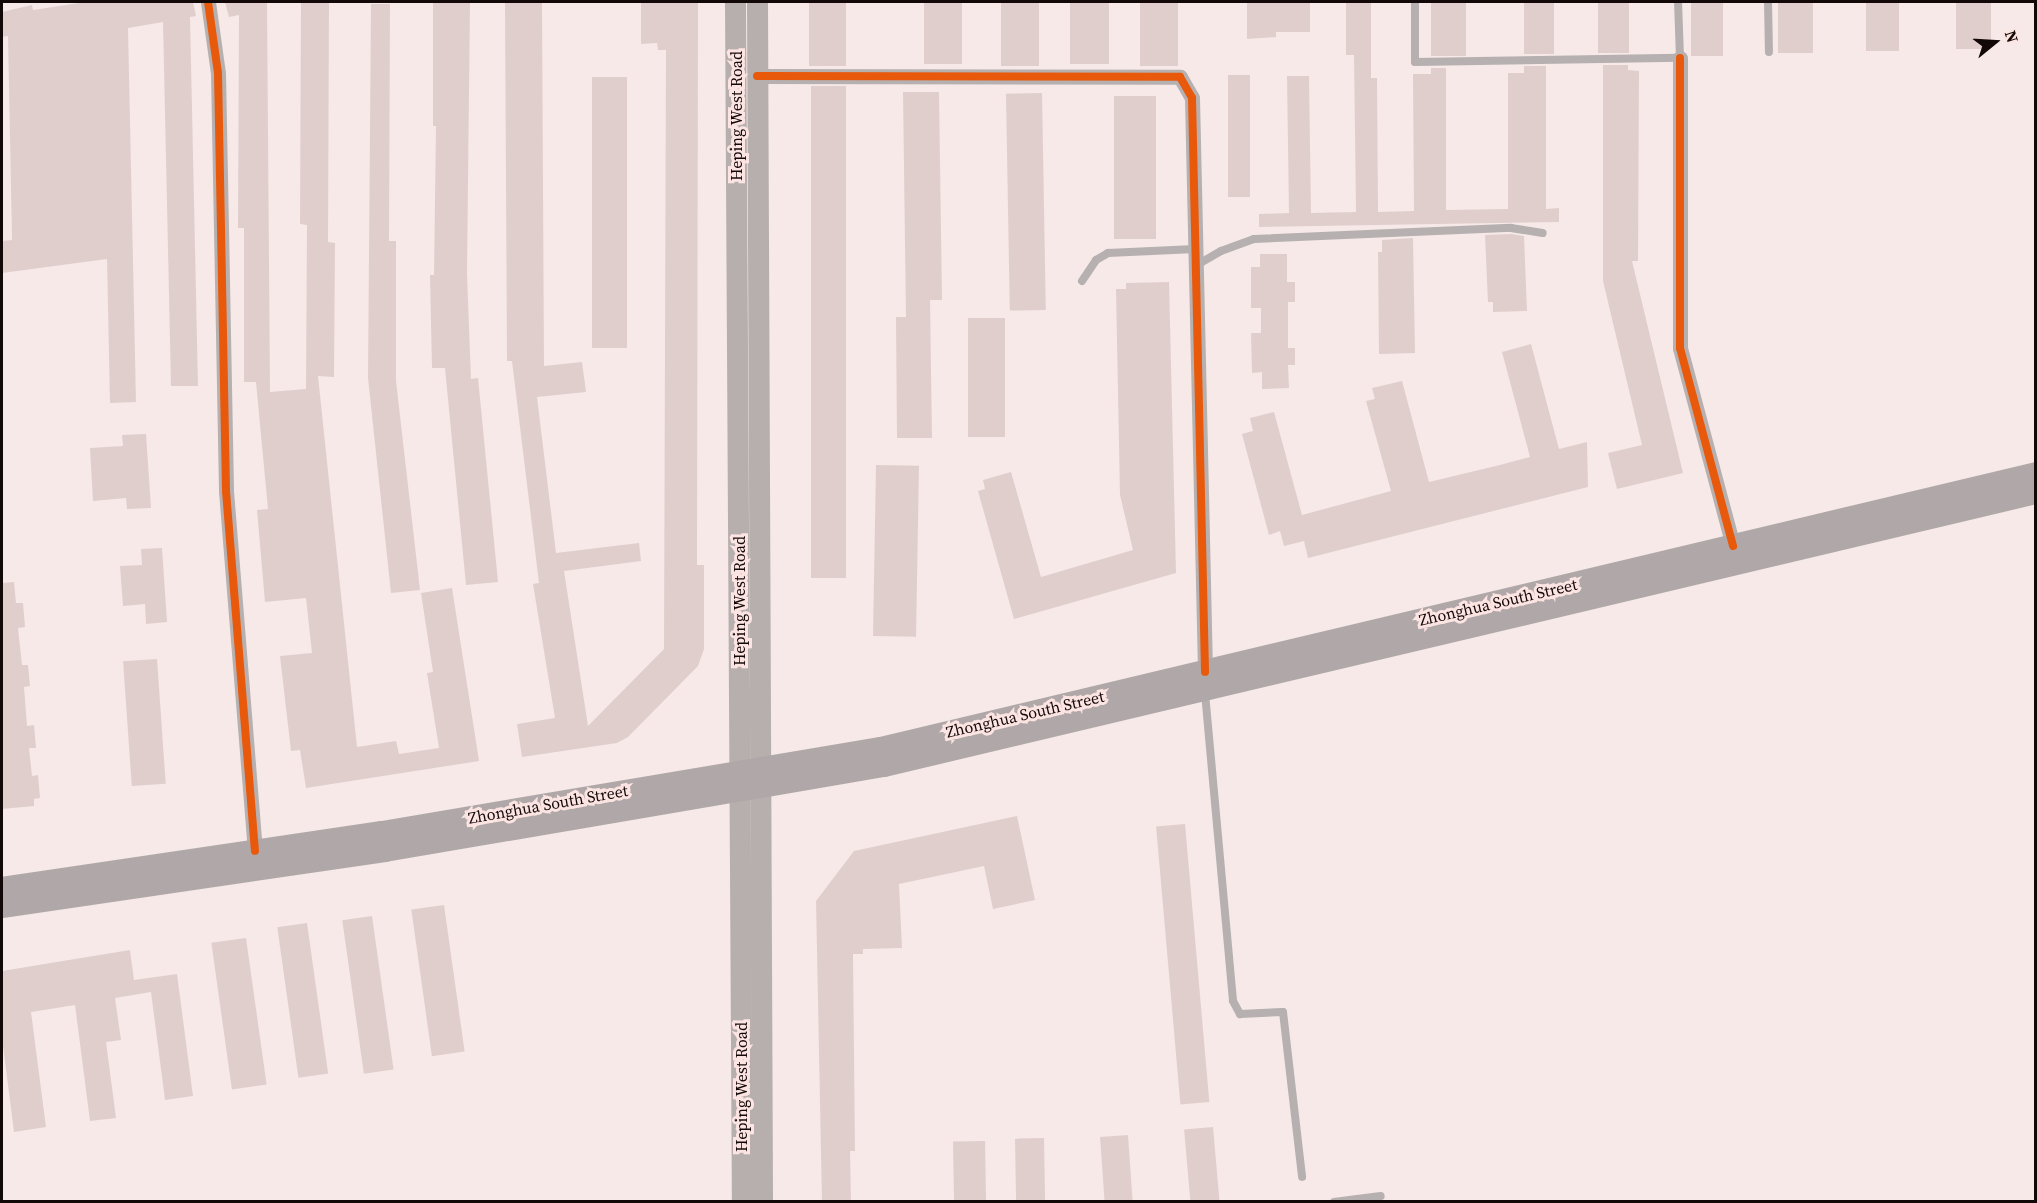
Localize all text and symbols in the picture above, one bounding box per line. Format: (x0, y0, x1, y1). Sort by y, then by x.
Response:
north arrow (1965, 12, 2025, 72)
text: N (2000, 27, 2024, 45)
street label: Heping West Road (726, 51, 746, 181)
street label: Heping West Road (729, 536, 749, 666)
street label: Zhonghua South Street (1417, 574, 1579, 630)
street label: Zhonghua South Street (944, 686, 1106, 742)
street label: Zhonghua South Street (467, 780, 629, 828)
street label: Heping West Road (731, 1022, 751, 1152)

